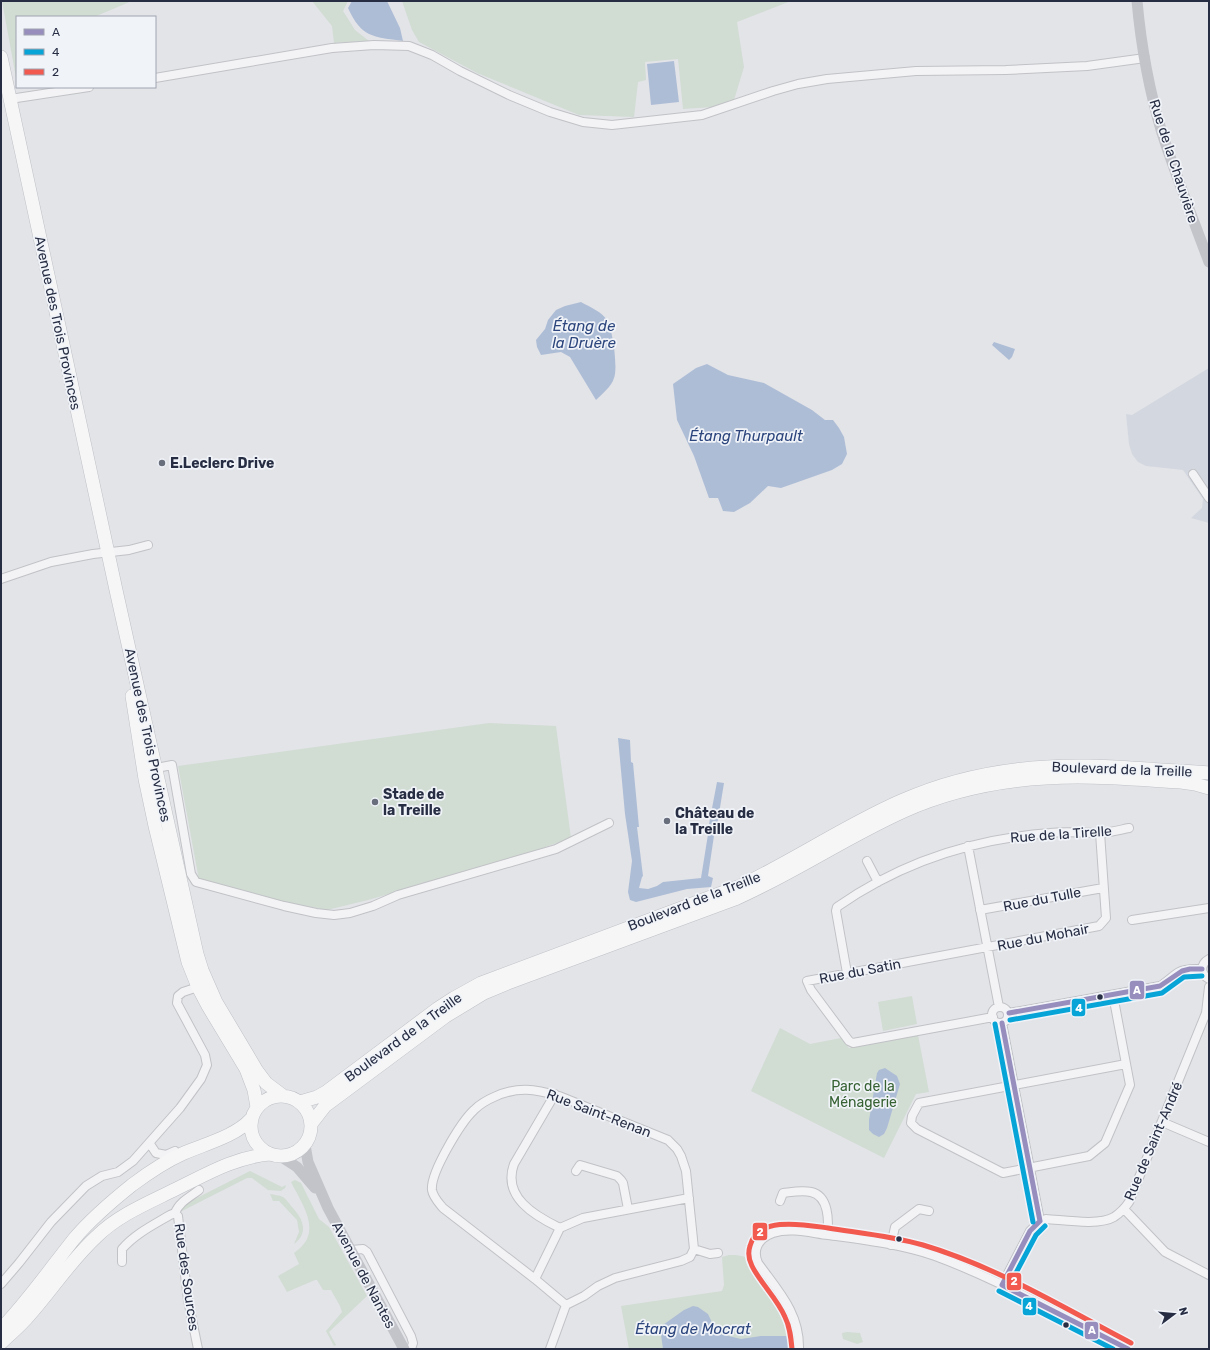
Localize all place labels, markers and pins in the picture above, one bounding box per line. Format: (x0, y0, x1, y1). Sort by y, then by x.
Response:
place label: E.Leclerc Drive (170, 455, 274, 472)
marker: E.Leclerc Drive (157, 458, 167, 468)
place label: Stade de la Treille (383, 786, 444, 819)
marker: Stade de la Treille (370, 797, 380, 807)
place label: Château de la Treille (675, 805, 754, 838)
marker: Château de la Treille (662, 816, 672, 826)
unlabelled marker (1095, 992, 1105, 1002)
unlabelled marker (894, 1234, 904, 1244)
unlabelled marker (1061, 1320, 1071, 1330)

